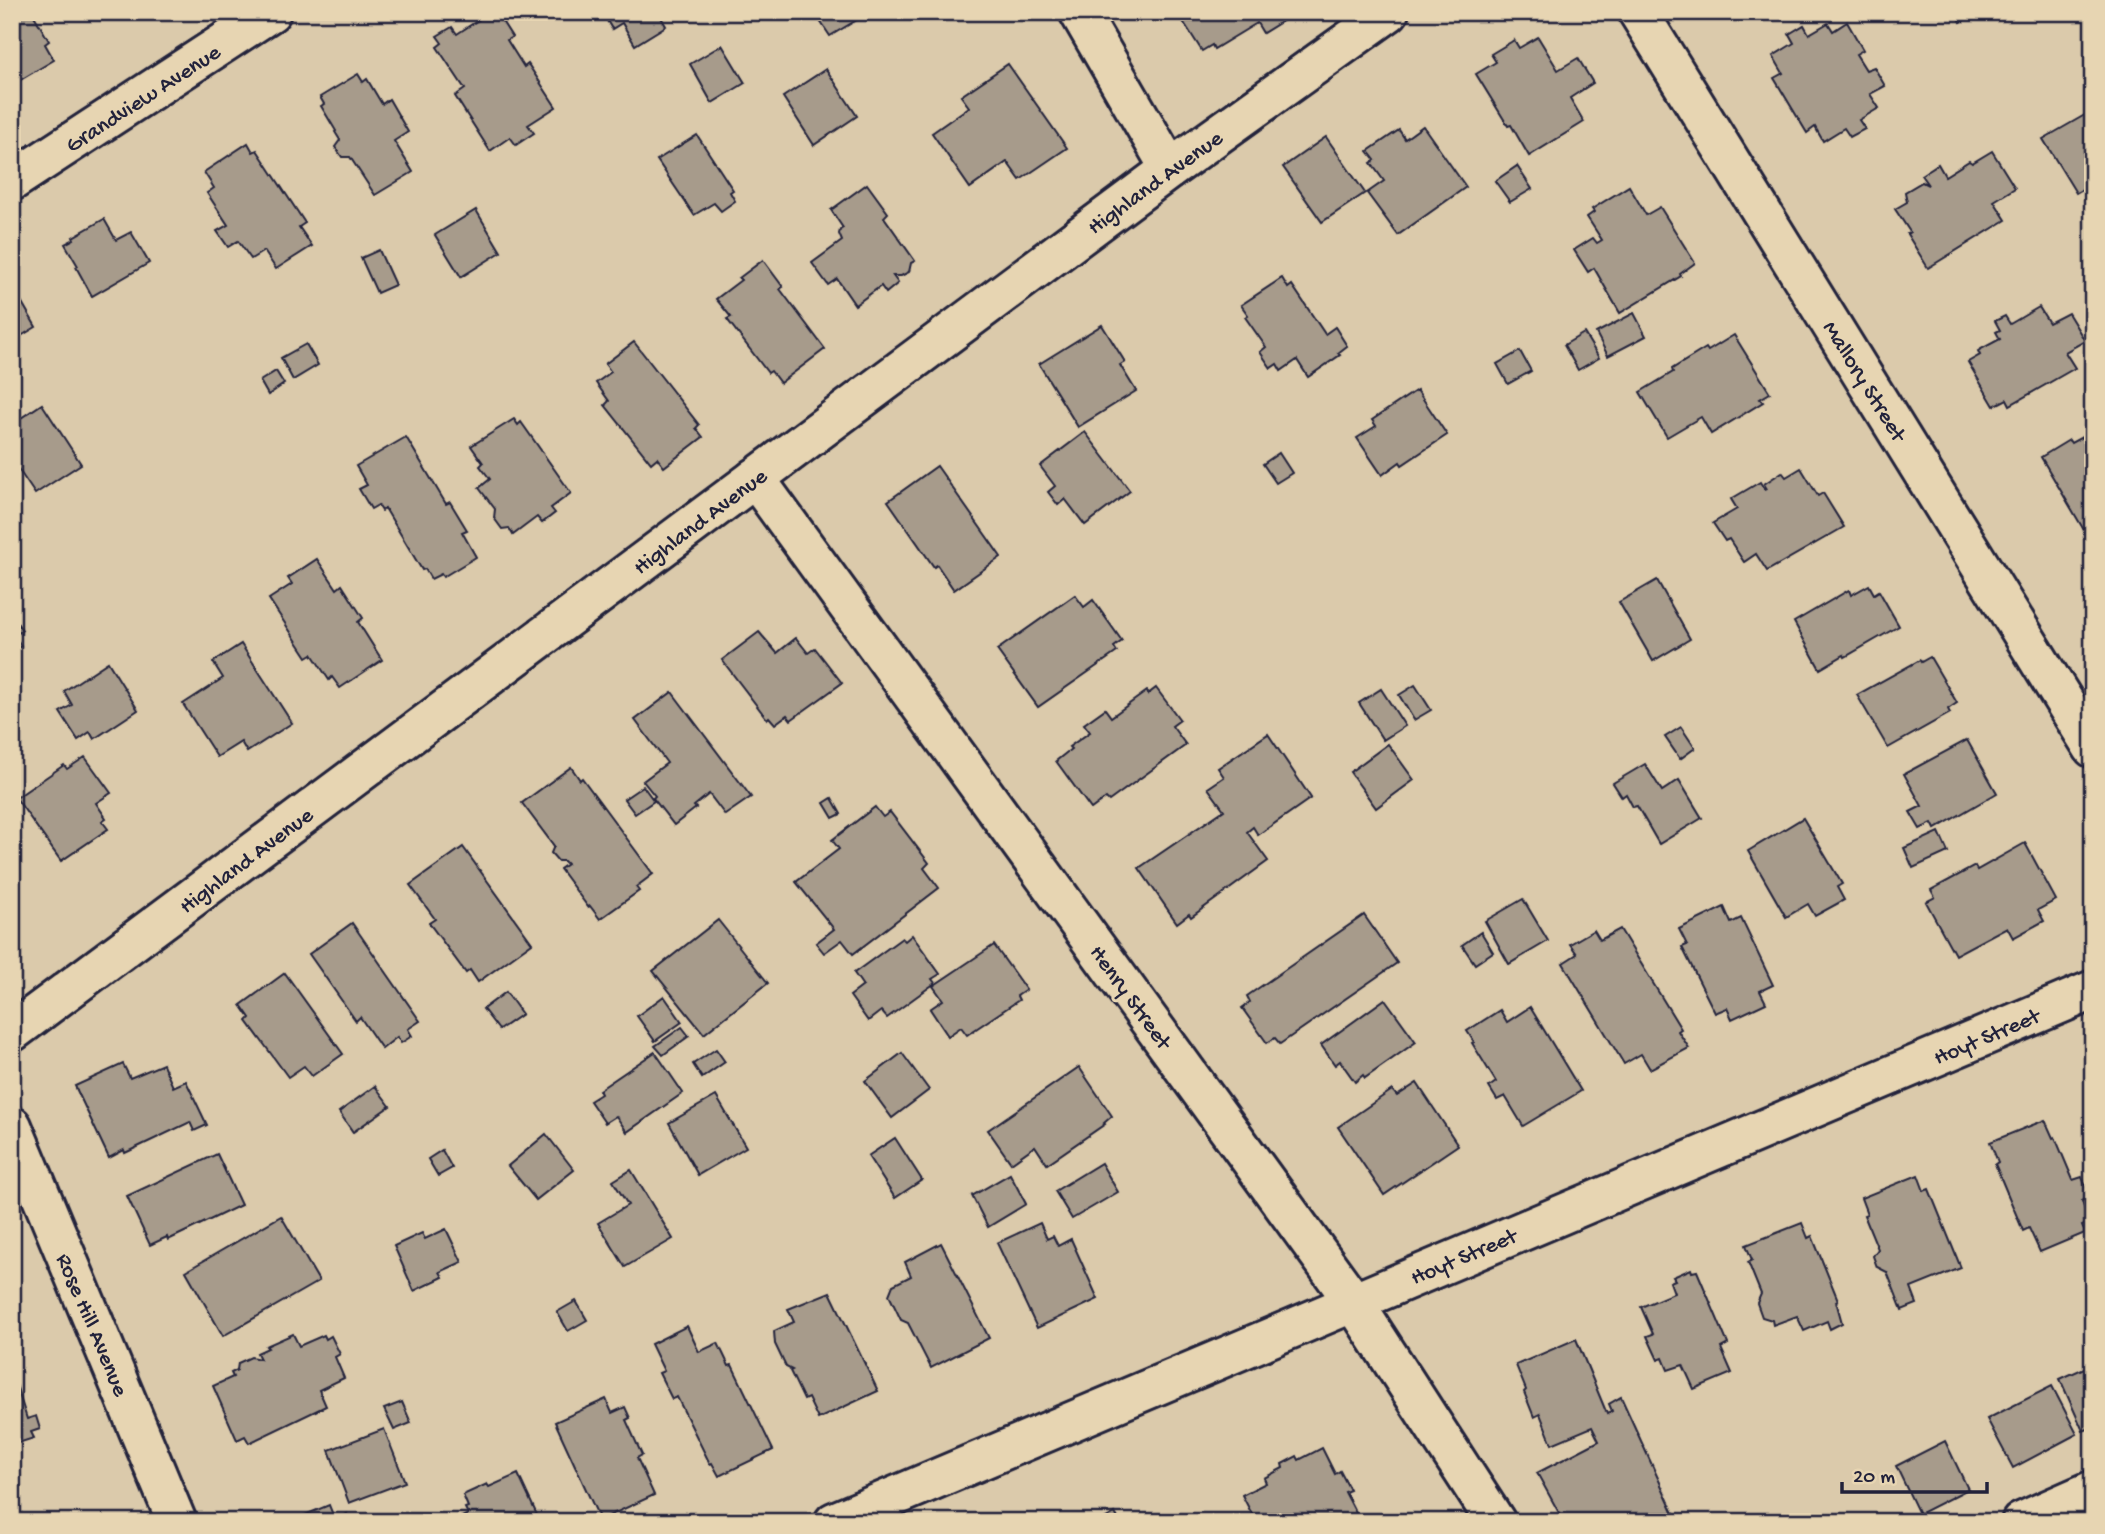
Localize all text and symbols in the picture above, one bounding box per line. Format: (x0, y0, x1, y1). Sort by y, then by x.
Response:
street label: Grandview Avenue (61, 39, 227, 160)
street label: Highland Avenue (1083, 125, 1230, 242)
street label: Mallory Street (1815, 317, 1912, 448)
street label: Highland Avenue (629, 463, 774, 582)
street label: Highland Avenue (175, 802, 320, 921)
street label: Henry Street (1082, 941, 1177, 1057)
street label: Hoyt Street (1930, 1003, 2046, 1073)
street label: Hoyt Street (1407, 1223, 1523, 1293)
street label: Rose Hill Avenue (49, 1250, 133, 1402)
scale bar (1842, 1450, 1988, 1494)
text: 20 m (1853, 1466, 1895, 1491)

